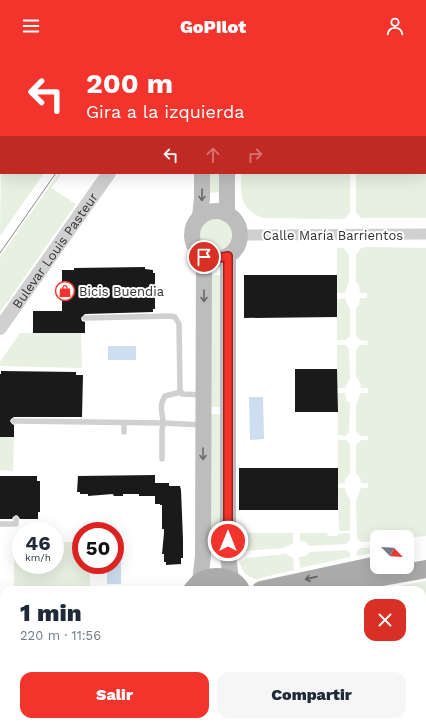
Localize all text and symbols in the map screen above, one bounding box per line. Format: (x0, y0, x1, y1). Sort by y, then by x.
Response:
icon: menu (20, 15, 42, 37)
icon: person (384, 15, 406, 37)
text: GoPilot (180, 16, 246, 37)
text: 200 m (86, 67, 173, 100)
icon: left (20, 68, 72, 120)
text: Gira a la izquierda (86, 101, 245, 122)
icon: left (160, 144, 182, 166)
icon: ahead (202, 144, 224, 166)
icon: right (244, 144, 266, 166)
one-way arrow (198, 188, 206, 201)
street label: Bulevar Louis Pasteur (9, 190, 100, 311)
street label: Calle María Barrientos (263, 228, 403, 243)
pin (187, 240, 221, 274)
icon: arrive (193, 246, 215, 268)
shop icon: Bicis Buendia (54, 280, 76, 302)
place label: Bicis Buendia (79, 284, 165, 299)
one-way arrow (200, 289, 208, 302)
one-way arrow (199, 447, 207, 460)
position arrow (207, 520, 249, 562)
speed limit sign: 50 (72, 522, 124, 574)
north arrow (370, 530, 414, 574)
map controls (370, 530, 414, 574)
text: 46 (25, 531, 51, 555)
text: km/h (25, 552, 51, 563)
one-way arrow (305, 575, 318, 583)
text: 1 min (20, 599, 82, 627)
button: close (364, 599, 406, 641)
text: 220 m · 11:56 (20, 628, 101, 643)
button: Salir (20, 672, 209, 718)
button: Compartir (217, 672, 406, 718)

